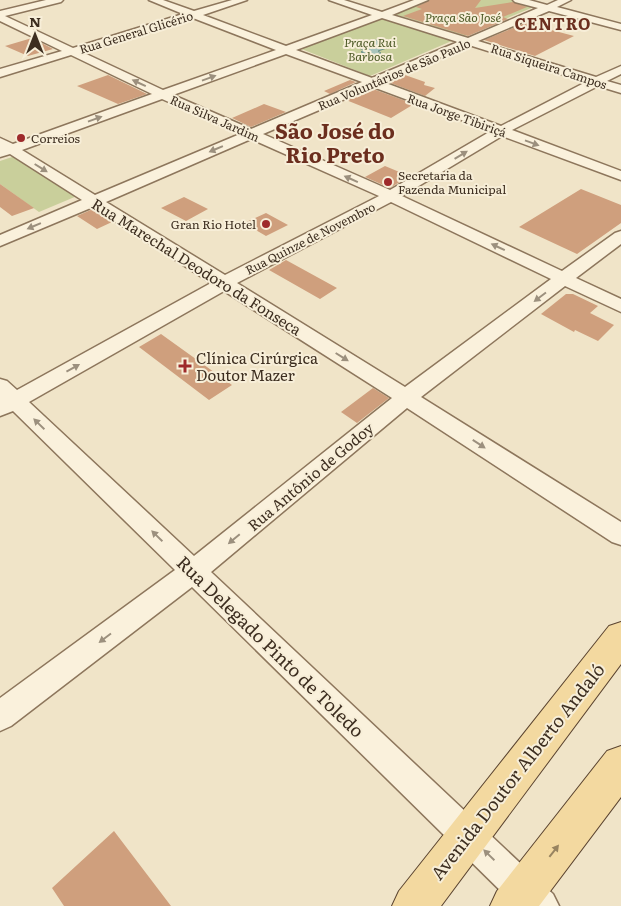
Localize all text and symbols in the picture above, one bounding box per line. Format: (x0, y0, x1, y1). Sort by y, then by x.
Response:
street label: Rua General Glicério (77, 6, 195, 58)
park label: Praça São José (425, 8, 501, 26)
north arrow (10, 10, 60, 60)
text: N (29, 11, 41, 31)
district label: CENTRO (514, 11, 592, 35)
park label: Praça Rui Barbosa (344, 33, 396, 65)
street label: Rua Voluntários de São Paulo (315, 34, 473, 114)
street label: Rua Siqueira Campos (489, 39, 610, 93)
one-way arrow (202, 74, 217, 82)
one-way arrow (132, 79, 146, 87)
street label: Rua Jorge Tibiriçá (405, 89, 510, 141)
street label: Rua Silva Jardim (167, 90, 263, 146)
district label: São José do Rio Preto (275, 114, 395, 169)
one-way arrow (88, 115, 103, 123)
place label: Correios (31, 129, 81, 147)
marker: Correios (15, 132, 27, 144)
one-way arrow (525, 139, 540, 147)
one-way arrow (209, 146, 223, 154)
one-way arrow (455, 151, 468, 160)
one-way arrow (35, 164, 48, 173)
place label: Secretaria da Fazenda Municipal (398, 166, 506, 198)
one-way arrow (344, 174, 358, 182)
marker: Secretaria da Fazenda Municipal (382, 176, 394, 188)
street label: Rua Marechal Deodoro da Fonseca (88, 192, 307, 341)
street label: Rua Quinze de Novembro (242, 197, 378, 279)
place label: Gran Rio Hotel (171, 215, 256, 233)
marker: Gran Rio Hotel (260, 218, 272, 230)
one-way arrow (27, 223, 41, 231)
one-way arrow (491, 243, 505, 251)
one-way arrow (533, 292, 547, 302)
place label: Clínica Cirúrgica Doutor Mazer (196, 346, 319, 386)
one-way arrow (335, 352, 349, 362)
marker: Clínica Cirúrgica Doutor Mazer (178, 359, 192, 373)
one-way arrow (66, 364, 81, 372)
street label: Rua Antônio de Godoy (242, 416, 378, 536)
one-way arrow (34, 418, 46, 430)
one-way arrow (473, 439, 486, 449)
one-way arrow (152, 530, 164, 542)
one-way arrow (228, 533, 241, 544)
street label: Rua Delegado Pinto de Toledo (171, 549, 371, 743)
one-way arrow (99, 632, 112, 643)
street label: Avenida Doutor Alberto Andaló (424, 657, 610, 885)
one-way arrow (548, 844, 559, 857)
one-way arrow (483, 849, 495, 861)

